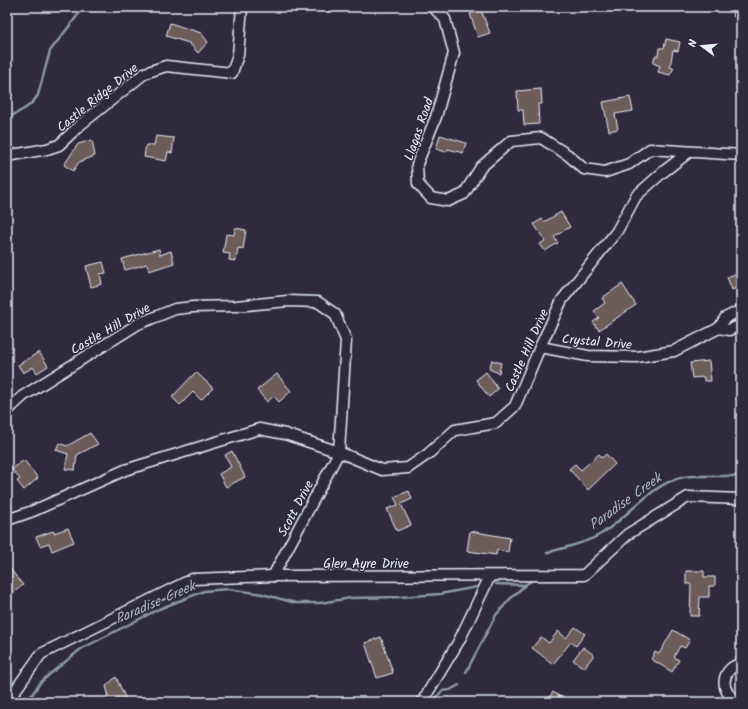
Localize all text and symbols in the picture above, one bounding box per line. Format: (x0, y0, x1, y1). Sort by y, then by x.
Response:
north arrow (682, 26, 722, 66)
text: N (684, 38, 703, 49)
street label: Castle Ridge Drive (52, 58, 144, 138)
street label: Llagas Road (399, 95, 440, 164)
street label: Castle Hill Drive (67, 298, 155, 361)
street label: Castle Hill Drive (500, 305, 555, 396)
street label: Crystal Drive (561, 329, 633, 356)
water label: Paradise Creek (584, 466, 669, 536)
street label: Scott Drive (273, 477, 320, 541)
street label: Glen Ayre Drive (323, 554, 409, 575)
water label: Paradise Creek (112, 574, 201, 630)

